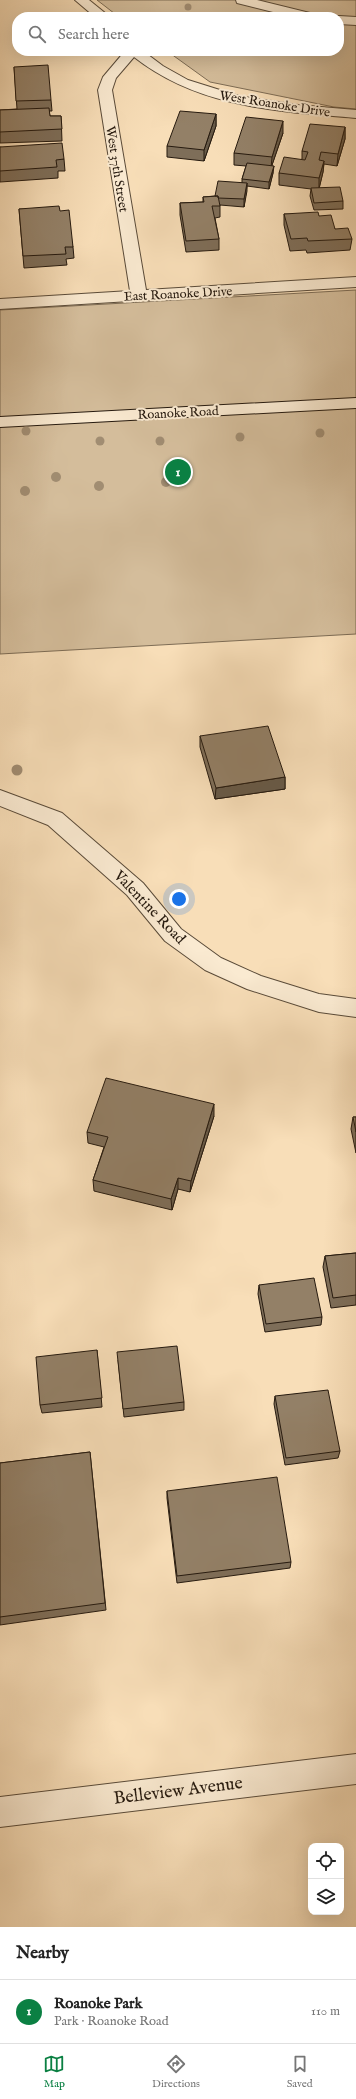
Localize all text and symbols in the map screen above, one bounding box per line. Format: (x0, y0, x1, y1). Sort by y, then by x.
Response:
search box (12, 12, 344, 56)
icon: search (26, 23, 48, 45)
text: Search here (58, 25, 129, 44)
street label: West Roanoke Drive (218, 87, 331, 122)
street label: West 37th Street (101, 125, 132, 214)
street label: East Roanoke Drive (123, 283, 233, 306)
street label: Roanoke Road (137, 403, 219, 424)
pin: 1 (165, 457, 191, 487)
street label: Valentine Road (109, 866, 190, 949)
your location (169, 889, 189, 909)
street label: Belleview Avenue (112, 1772, 244, 1811)
map controls (308, 1843, 344, 1915)
button: locate (308, 1843, 344, 1879)
button: layers (308, 1879, 344, 1915)
text: Nearby (16, 1943, 69, 1964)
text: Roanoke Park (54, 1994, 143, 2013)
text: 1 (27, 2003, 31, 2020)
text: 110 m (311, 2003, 340, 2020)
text: Park · Roanoke Road (54, 2013, 169, 2030)
tab: Map (43, 2053, 65, 2091)
tab: Directions (152, 2053, 200, 2091)
tab: Saved (287, 2053, 313, 2091)

